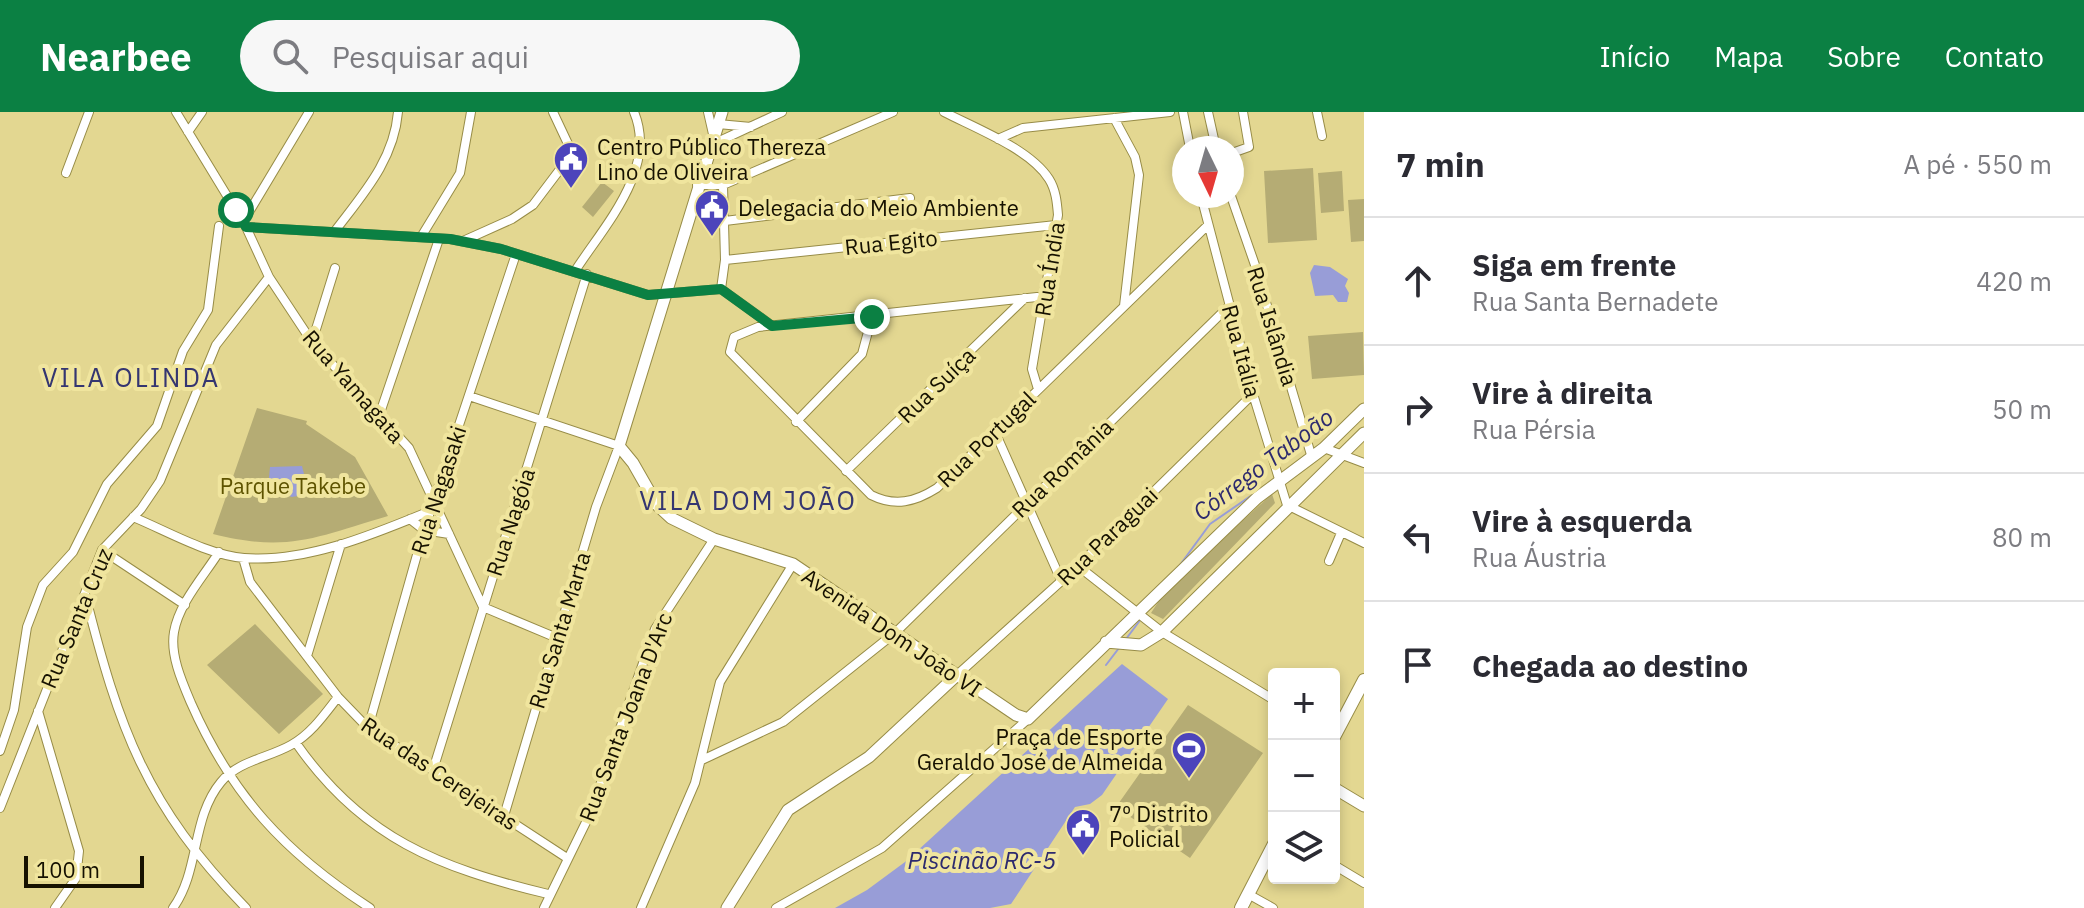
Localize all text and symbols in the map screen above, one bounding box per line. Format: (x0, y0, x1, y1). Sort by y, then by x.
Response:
search box (240, 20, 800, 92)
text: Nearbee (40, 32, 192, 81)
icon: search (268, 34, 312, 78)
text: Pesquisar aqui (332, 37, 529, 76)
text: Início (1599, 38, 1670, 75)
text: Mapa (1714, 38, 1783, 75)
text: Sobre (1827, 38, 1901, 75)
text: Contato (1945, 38, 2044, 75)
place label: Centro Público Thereza Lino de Oliveira (597, 132, 826, 186)
north arrow (1172, 136, 1244, 208)
public building icon: Centro Público Thereza Lino de Oliveira (552, 140, 590, 190)
text: 7 min (1396, 142, 1485, 186)
text: A pé · 550 m (1903, 147, 2052, 181)
public building icon: Delegacia do Meio Ambiente (693, 188, 731, 238)
route start (218, 192, 254, 228)
place label: Delegacia do Meio Ambiente (738, 193, 1019, 222)
street label: Rua Índia (1027, 220, 1071, 318)
street label: Rua Egito (843, 223, 939, 261)
text: Siga em frente (1472, 245, 1676, 284)
icon: ahead (1396, 259, 1440, 303)
street label: Rua Islândia (1241, 263, 1305, 389)
text: 420 m (1976, 264, 2052, 298)
text: Rua Santa Bernadete (1472, 284, 1718, 318)
route end (854, 299, 890, 335)
street label: Rua Itália (1216, 301, 1268, 401)
street label: Rua Yamagata (297, 323, 411, 449)
street label: Rua Suíça (891, 341, 981, 429)
district label: VILA OLINDA (42, 360, 220, 394)
text: Vire à direita (1472, 373, 1653, 412)
street label: Rua Portugal (930, 385, 1042, 493)
icon: right (1396, 387, 1440, 431)
text: 50 m (1992, 392, 2052, 426)
water label: Córrego Taboão (1186, 401, 1340, 527)
street label: Rua România (1005, 412, 1119, 524)
text: Rua Pérsia (1472, 412, 1596, 446)
street label: Rua Nagasaki (404, 422, 472, 558)
street label: Rua Nagóia (479, 464, 541, 580)
park label: Parque Takebe (220, 471, 366, 500)
street label: Rua Paraguai (1050, 481, 1164, 591)
district label: VILA DOM JOÃO (639, 483, 857, 517)
text: Vire à esquerda (1472, 501, 1692, 540)
icon: left (1396, 515, 1440, 559)
text: 80 m (1992, 520, 2052, 554)
text: Rua Áustria (1472, 540, 1606, 574)
street label: Rua Santa Cruz (33, 543, 119, 693)
street label: Rua Santa Marta (521, 548, 597, 712)
street label: Avenida Dom João VI (797, 561, 987, 703)
street label: Rua Santa Joana D'Arc (572, 608, 678, 826)
icon: arrive (1396, 643, 1440, 687)
text: Chegada ao destino (1472, 646, 1748, 685)
map controls (1268, 668, 1340, 884)
button: + (1268, 668, 1340, 740)
street label: Rua das Cerejeiras (356, 710, 524, 836)
place label: Praça de Esporte Geraldo José de Almeida (917, 722, 1163, 776)
sports icon: Praça de Esporte Geraldo José de Almeida (1170, 730, 1208, 780)
button: − (1268, 740, 1340, 812)
place label: 7º Distrito Policial (1109, 799, 1208, 853)
public building icon: 7º Distrito Policial (1064, 807, 1102, 857)
button: layers (1268, 812, 1340, 884)
water label: Piscinão RC-5 (908, 844, 1056, 876)
scale bar (24, 852, 144, 888)
text: 100 m (36, 855, 100, 884)

